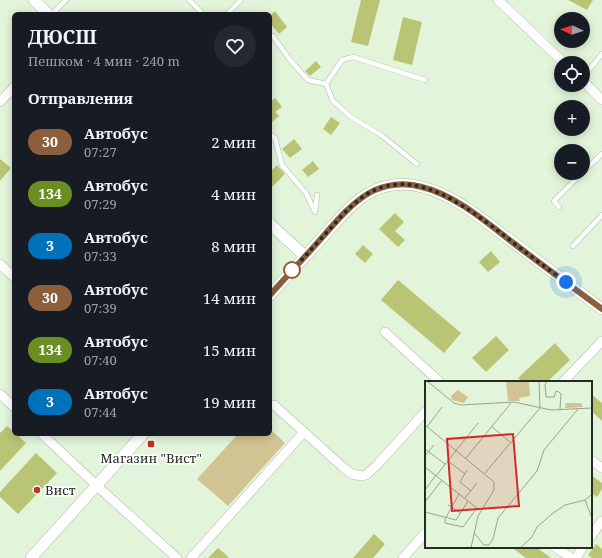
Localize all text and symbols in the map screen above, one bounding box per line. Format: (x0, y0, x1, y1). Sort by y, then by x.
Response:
north arrow (554, 12, 590, 48)
map controls (554, 12, 590, 180)
text: ДЮСШ (28, 24, 97, 50)
button: heart (214, 25, 256, 67)
text: Пешком · 4 мин · 240 m (28, 52, 180, 70)
button: locate (554, 56, 590, 92)
text: Отправления (28, 88, 133, 108)
button: + (554, 100, 590, 136)
text: Автобус (84, 123, 148, 143)
text: 30 (42, 132, 58, 151)
text: 2 мин (211, 132, 256, 152)
text: 07:27 (84, 143, 117, 161)
button: − (554, 144, 590, 180)
text: Автобус (84, 175, 148, 195)
text: 134 (38, 184, 62, 203)
text: 4 мин (211, 184, 256, 204)
text: 07:29 (84, 195, 117, 213)
text: Автобус (84, 227, 148, 247)
text: 3 (46, 236, 54, 255)
text: 8 мин (211, 236, 256, 256)
text: 07:33 (84, 247, 117, 265)
unlabelled marker (283, 261, 301, 279)
your location (556, 272, 576, 292)
text: Автобус (84, 279, 148, 299)
text: 30 (42, 288, 58, 307)
text: 14 мин (203, 288, 256, 308)
text: 07:39 (84, 299, 117, 317)
text: Автобус (84, 331, 148, 351)
text: 134 (38, 340, 62, 359)
text: 15 мин (203, 340, 256, 360)
text: 07:40 (84, 351, 117, 369)
inset map (425, 381, 592, 548)
text: Автобус (84, 383, 148, 403)
text: 3 (46, 392, 54, 411)
text: 19 мин (203, 392, 256, 412)
text: 07:44 (84, 403, 117, 421)
marker: Магазин "Вист" (146, 439, 156, 449)
place label: Магазин "Вист" (100, 449, 202, 467)
place label: Вист (45, 481, 76, 499)
marker: Вист (32, 485, 42, 495)

